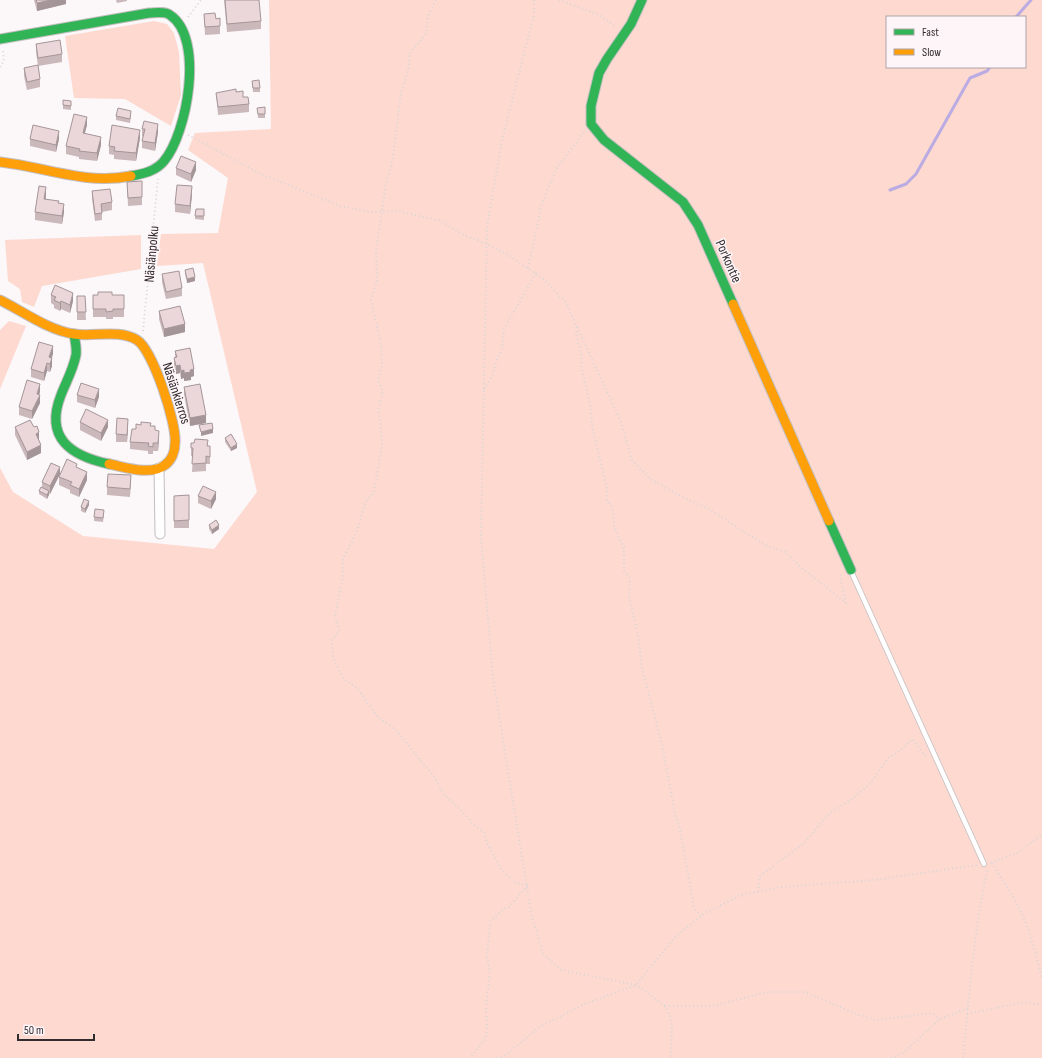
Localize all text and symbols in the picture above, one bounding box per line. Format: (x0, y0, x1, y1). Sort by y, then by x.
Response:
legend (886, 16, 1026, 68)
text: Fast (922, 25, 939, 40)
text: Slow (922, 45, 941, 60)
street label: Näsiänpolku (141, 225, 162, 283)
street label: Porkontie (712, 237, 746, 285)
street label: Näsiänkierros (159, 360, 194, 426)
scale bar (18, 1016, 94, 1042)
text: 50 m (24, 1023, 44, 1038)

